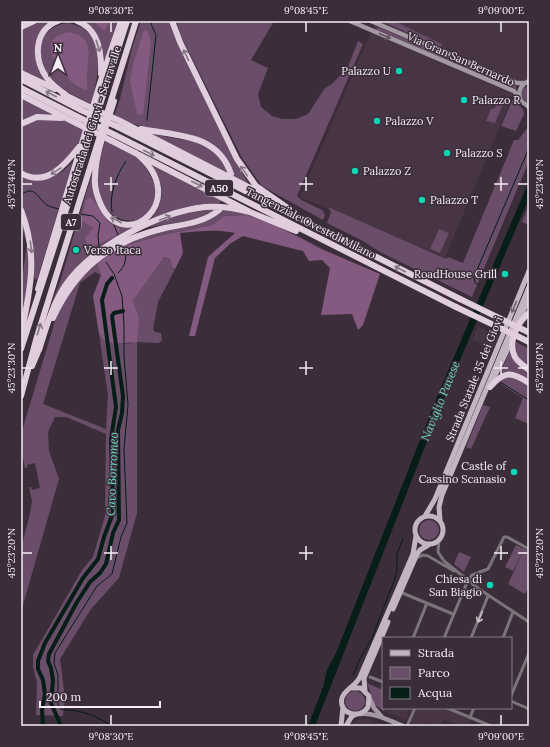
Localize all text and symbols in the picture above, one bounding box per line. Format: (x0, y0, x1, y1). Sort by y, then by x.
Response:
text: 9°08'30"E (88, 4, 134, 17)
text: 9°08'45"E (284, 4, 328, 17)
text: 9°09'00"E (478, 4, 524, 17)
street label: Via Gran San Bernardo (404, 29, 517, 89)
one-way arrow (379, 33, 391, 41)
north arrow (38, 38, 78, 78)
one-way arrow (95, 39, 102, 52)
text: N (54, 41, 63, 55)
street label: Autostrada dei Giovi - Serravalle (59, 44, 124, 207)
one-way arrow (182, 49, 189, 61)
place label: Palazzo U (341, 64, 391, 78)
marker: Palazzo U (394, 66, 404, 76)
one-way arrow (45, 90, 57, 98)
place label: Palazzo R (472, 93, 520, 107)
marker: Palazzo R (459, 95, 469, 105)
place label: Palazzo V (385, 114, 434, 128)
marker: Palazzo V (372, 116, 382, 126)
place label: Palazzo S (455, 146, 503, 160)
marker: Palazzo S (442, 148, 452, 158)
one-way arrow (143, 150, 155, 157)
text: 45°23'40"N (5, 159, 18, 209)
text: 45°23'40"N (533, 159, 546, 209)
place label: Palazzo Z (363, 164, 411, 178)
one-way arrow (240, 166, 248, 177)
marker: Palazzo Z (350, 166, 360, 176)
one-way arrow (50, 168, 62, 176)
road number: A50 (205, 180, 233, 196)
one-way arrow (191, 181, 203, 188)
street label: Tangenziale Ovest di Milano (244, 184, 378, 262)
place label: Palazzo T (430, 193, 478, 207)
marker: Palazzo T (417, 195, 427, 205)
one-way arrow (158, 213, 170, 221)
road number: A7 (61, 214, 81, 230)
one-way arrow (110, 216, 122, 223)
one-way arrow (27, 240, 35, 253)
place label: Verso Itaca (83, 243, 141, 257)
marker: Verso Itaca (71, 245, 81, 255)
one-way arrow (394, 264, 406, 272)
place label: RoadHouse Grill (414, 267, 497, 281)
marker: RoadHouse Grill (500, 269, 510, 279)
one-way arrow (510, 300, 517, 312)
street label: Strada Statale 35 dei Giovi (442, 314, 506, 444)
one-way arrow (36, 322, 43, 335)
text: 45°23'30"N (5, 342, 18, 393)
text: 45°23'30"N (533, 342, 546, 393)
water label: Naviglio Pavese (417, 359, 463, 443)
water label: Cavo Borromeo (103, 432, 121, 516)
place label: Castle of Cassino Scanasio (419, 459, 507, 486)
marker: Castle of Cassino Scanasio (509, 467, 519, 477)
text: 45°23'20"N (5, 527, 18, 578)
text: 45°23'20"N (533, 527, 546, 578)
place label: Chiesa di San Biagio (429, 572, 482, 599)
marker: Chiesa di San Biagio (485, 580, 495, 590)
one-way arrow (475, 610, 483, 622)
legend (382, 637, 512, 709)
text: Strada (418, 645, 454, 660)
text: Parco (418, 665, 450, 680)
scale bar (40, 683, 160, 709)
text: Acqua (417, 685, 452, 700)
text: 200 m (46, 689, 82, 704)
text: 9°08'30"E (88, 730, 134, 743)
text: 9°08'45"E (284, 730, 328, 743)
text: 9°09'00"E (478, 730, 524, 743)

